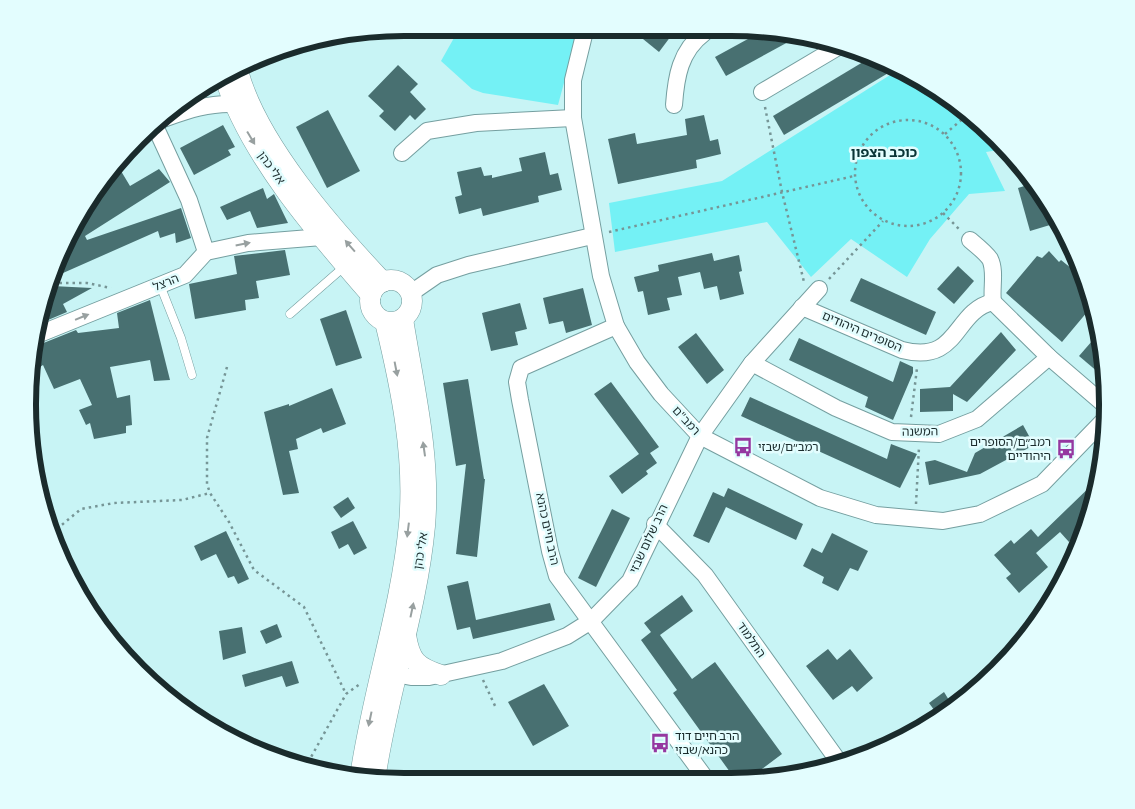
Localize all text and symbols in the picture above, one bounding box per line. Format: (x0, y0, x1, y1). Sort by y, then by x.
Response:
one-way arrow (246, 132, 255, 145)
district label: כוכב הצפון (851, 143, 917, 163)
street label: אלי כהן (253, 148, 289, 188)
one-way arrow (344, 239, 355, 252)
one-way arrow (236, 240, 252, 248)
street label: הרצל (150, 270, 182, 296)
street label: הסופרים היהודים (819, 307, 905, 357)
one-way arrow (75, 312, 89, 320)
one-way arrow (392, 361, 400, 377)
street label: רמב"ם (668, 403, 704, 439)
street label: המשנה (902, 423, 938, 441)
place label: רמב״ם/הסופרים היהודיים (970, 434, 1051, 465)
bus stop icon: רמב״ם/שבזי (732, 436, 754, 458)
bus stop icon: רמב״ם/הסופרים היהודיים (1055, 438, 1077, 460)
place label: רמב״ם/שבזי (758, 439, 819, 456)
one-way arrow (420, 441, 428, 457)
street label: הרב חיים כהנא (531, 491, 563, 567)
street label: הרב שלום שבזי (626, 502, 672, 576)
one-way arrow (404, 523, 412, 539)
street label: אלי כהן (410, 531, 432, 571)
one-way arrow (408, 602, 416, 618)
street label: התלמוד (733, 619, 769, 661)
one-way arrow (366, 711, 374, 726)
place label: הרב חיים דוד כהנא/שבזי (675, 728, 739, 759)
bus stop icon: הרב חיים דוד כהנא/שבזי (649, 732, 671, 754)

